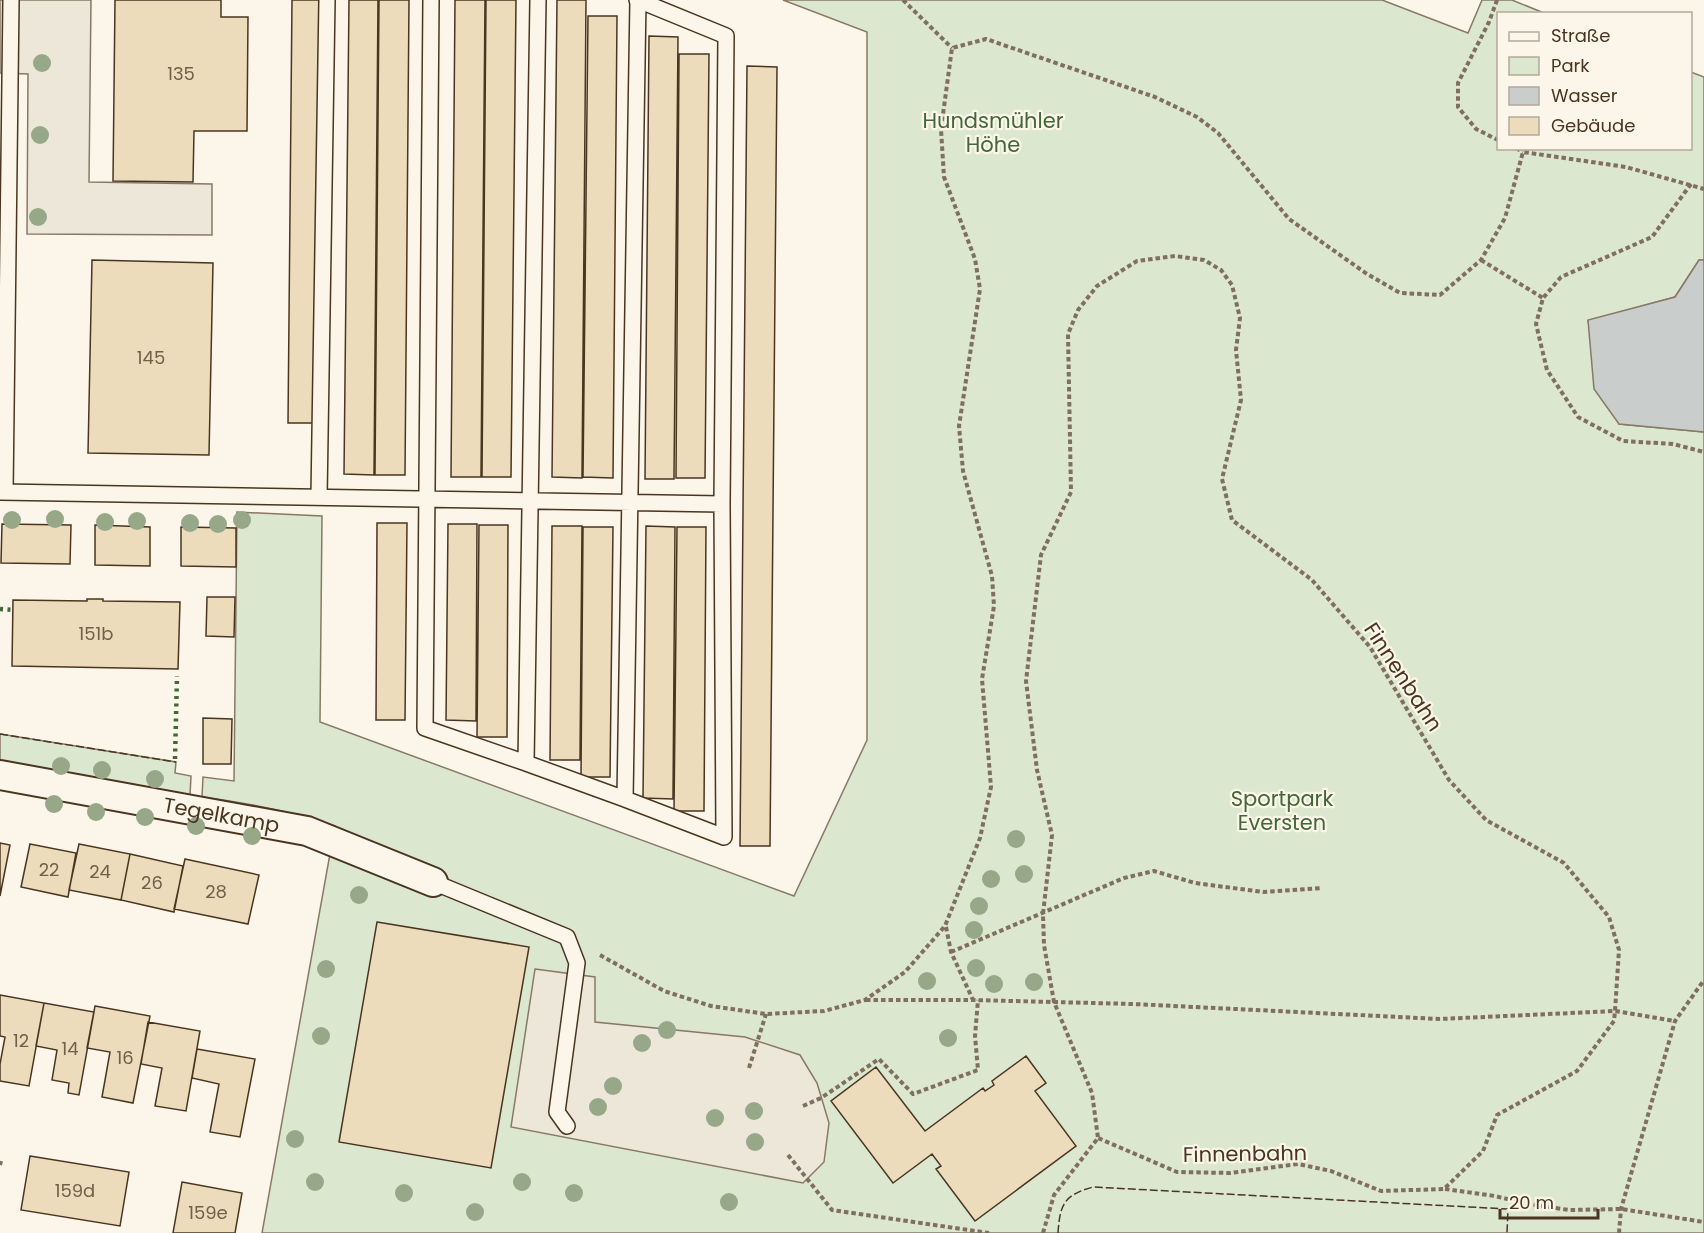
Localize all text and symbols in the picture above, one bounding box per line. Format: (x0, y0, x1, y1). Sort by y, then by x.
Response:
legend (1497, 12, 1692, 150)
text: Straße (1551, 23, 1610, 48)
text: Park (1551, 53, 1590, 78)
house number: 135 (167, 61, 195, 86)
text: Wasser (1551, 83, 1618, 108)
park label: Hundsmühler Höhe (922, 106, 1064, 159)
text: Gebäude (1551, 113, 1635, 138)
house number: 145 (137, 345, 165, 370)
street label: Finnenbahn (1357, 617, 1449, 737)
house number: 151b (79, 621, 114, 646)
park label: Sportpark Eversten (1231, 784, 1333, 837)
street label: Tegelkamp (161, 790, 282, 840)
house number: 22 (39, 857, 59, 882)
house number: 24 (89, 859, 111, 884)
house number: 26 (141, 870, 163, 895)
house number: 28 (205, 879, 227, 904)
house number: 12 (13, 1028, 29, 1053)
house number: 14 (61, 1036, 79, 1061)
house number: 16 (116, 1045, 134, 1070)
street label: Finnenbahn (1183, 1138, 1307, 1169)
house number: 159d (55, 1178, 95, 1203)
scale bar (1500, 1182, 1598, 1220)
text: 20 m (1509, 1190, 1554, 1215)
house number: 159e (188, 1200, 228, 1225)

